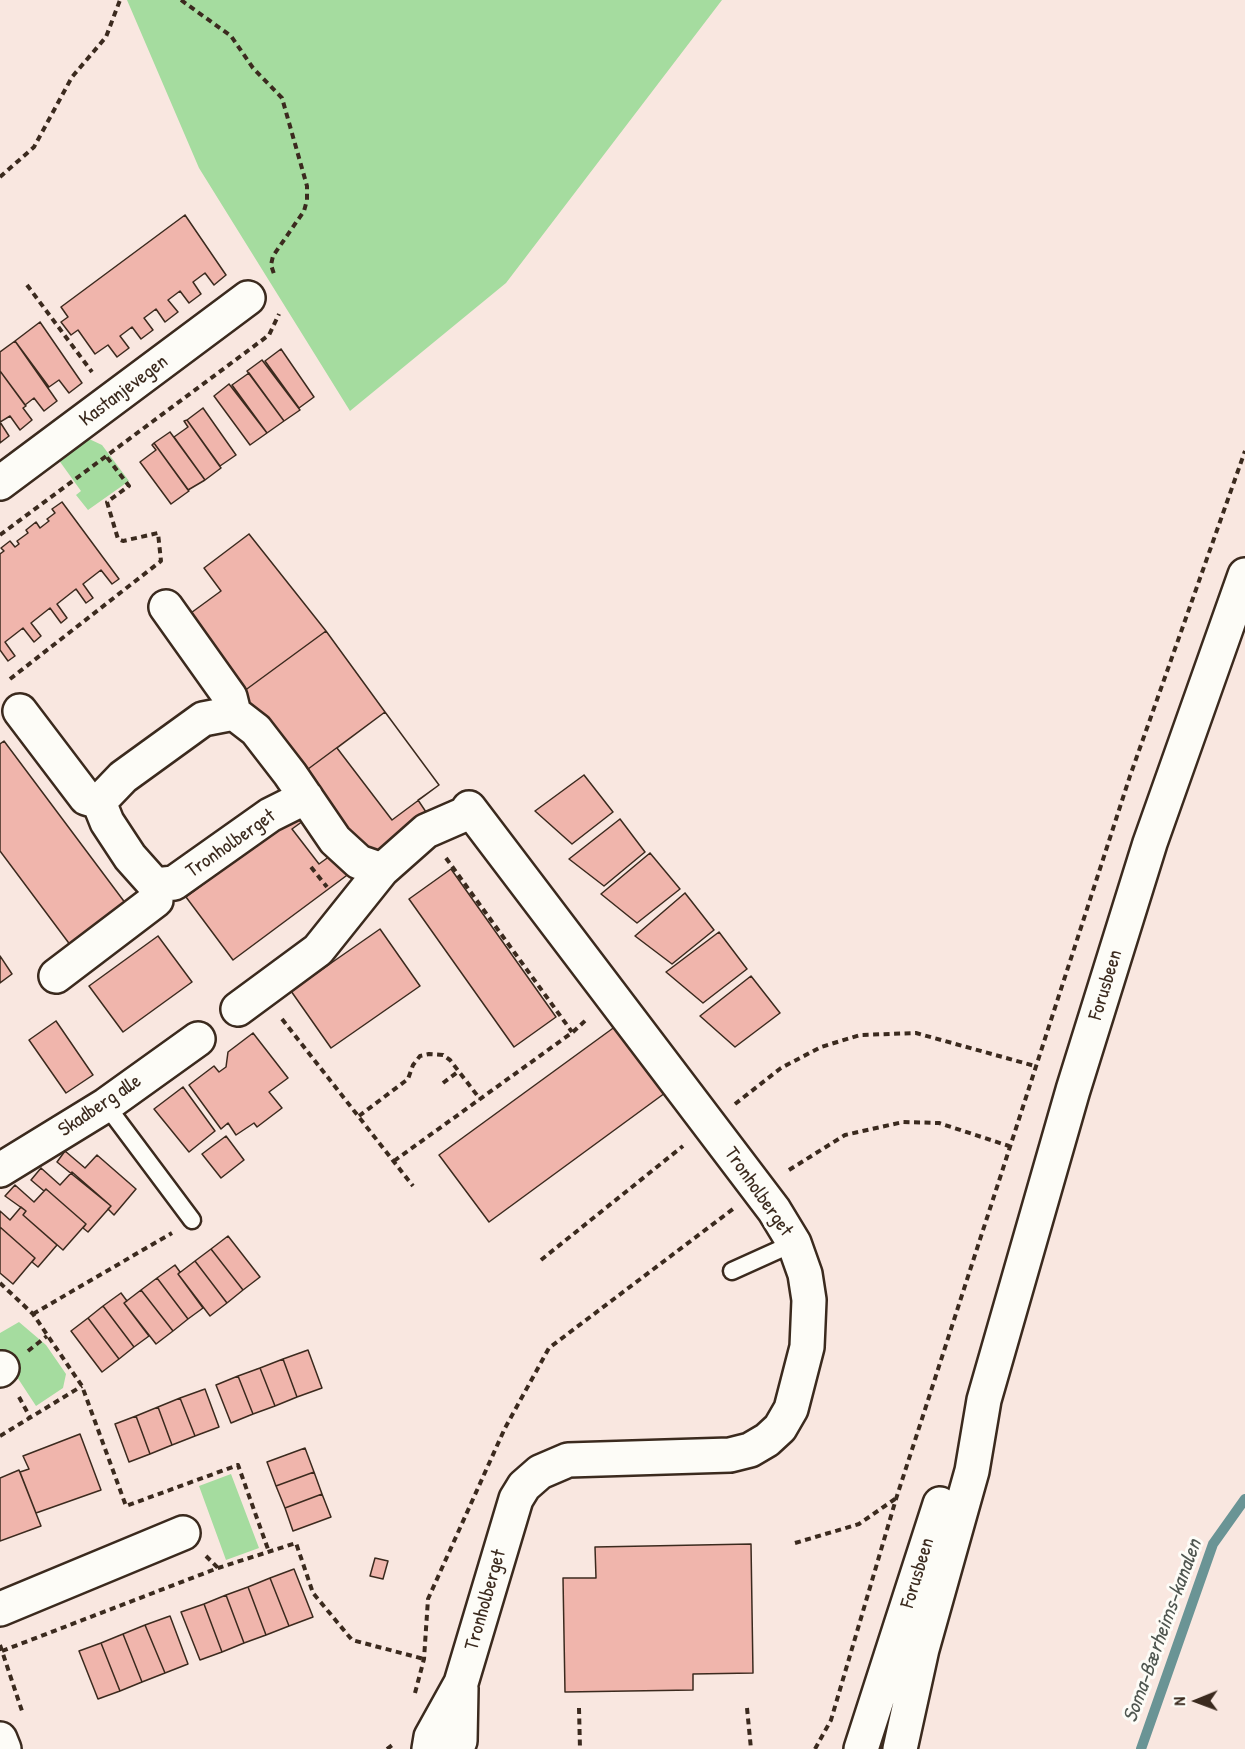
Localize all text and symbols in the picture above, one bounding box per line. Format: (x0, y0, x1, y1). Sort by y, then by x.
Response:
street label: Kastanjevegen (75, 350, 173, 432)
street label: Tronholberget (182, 804, 280, 884)
street label: Forusbeen (1084, 947, 1128, 1023)
street label: Skadberg alle (54, 1070, 146, 1142)
street label: Tronholberget (718, 1143, 798, 1241)
street label: Forusbeen (896, 1535, 940, 1611)
water label: Soma-Bærheims-kanalen (1118, 1536, 1208, 1726)
street label: Tronholberget (460, 1547, 512, 1653)
north arrow (1167, 1671, 1227, 1731)
text: N (1168, 1697, 1190, 1706)

